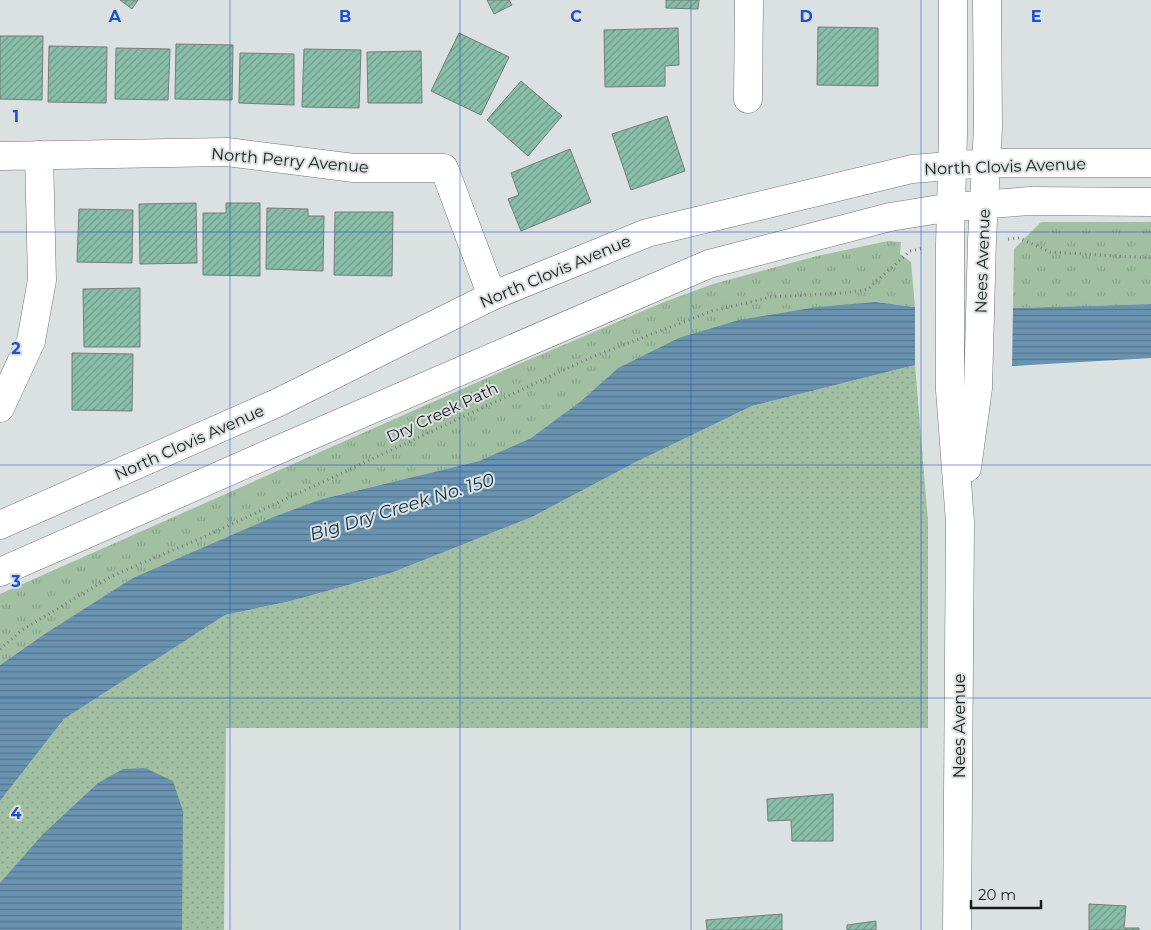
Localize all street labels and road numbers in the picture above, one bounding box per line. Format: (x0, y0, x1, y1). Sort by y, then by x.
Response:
street label: North Perry Avenue (210, 144, 369, 177)
street label: North Clovis Avenue (924, 154, 1086, 179)
street label: Nees Avenue (971, 208, 994, 314)
street label: North Clovis Avenue (477, 231, 633, 312)
street label: Dry Creek Path (383, 378, 501, 447)
street label: North Clovis Avenue (111, 401, 267, 484)
street label: Nees Avenue (950, 674, 969, 778)

